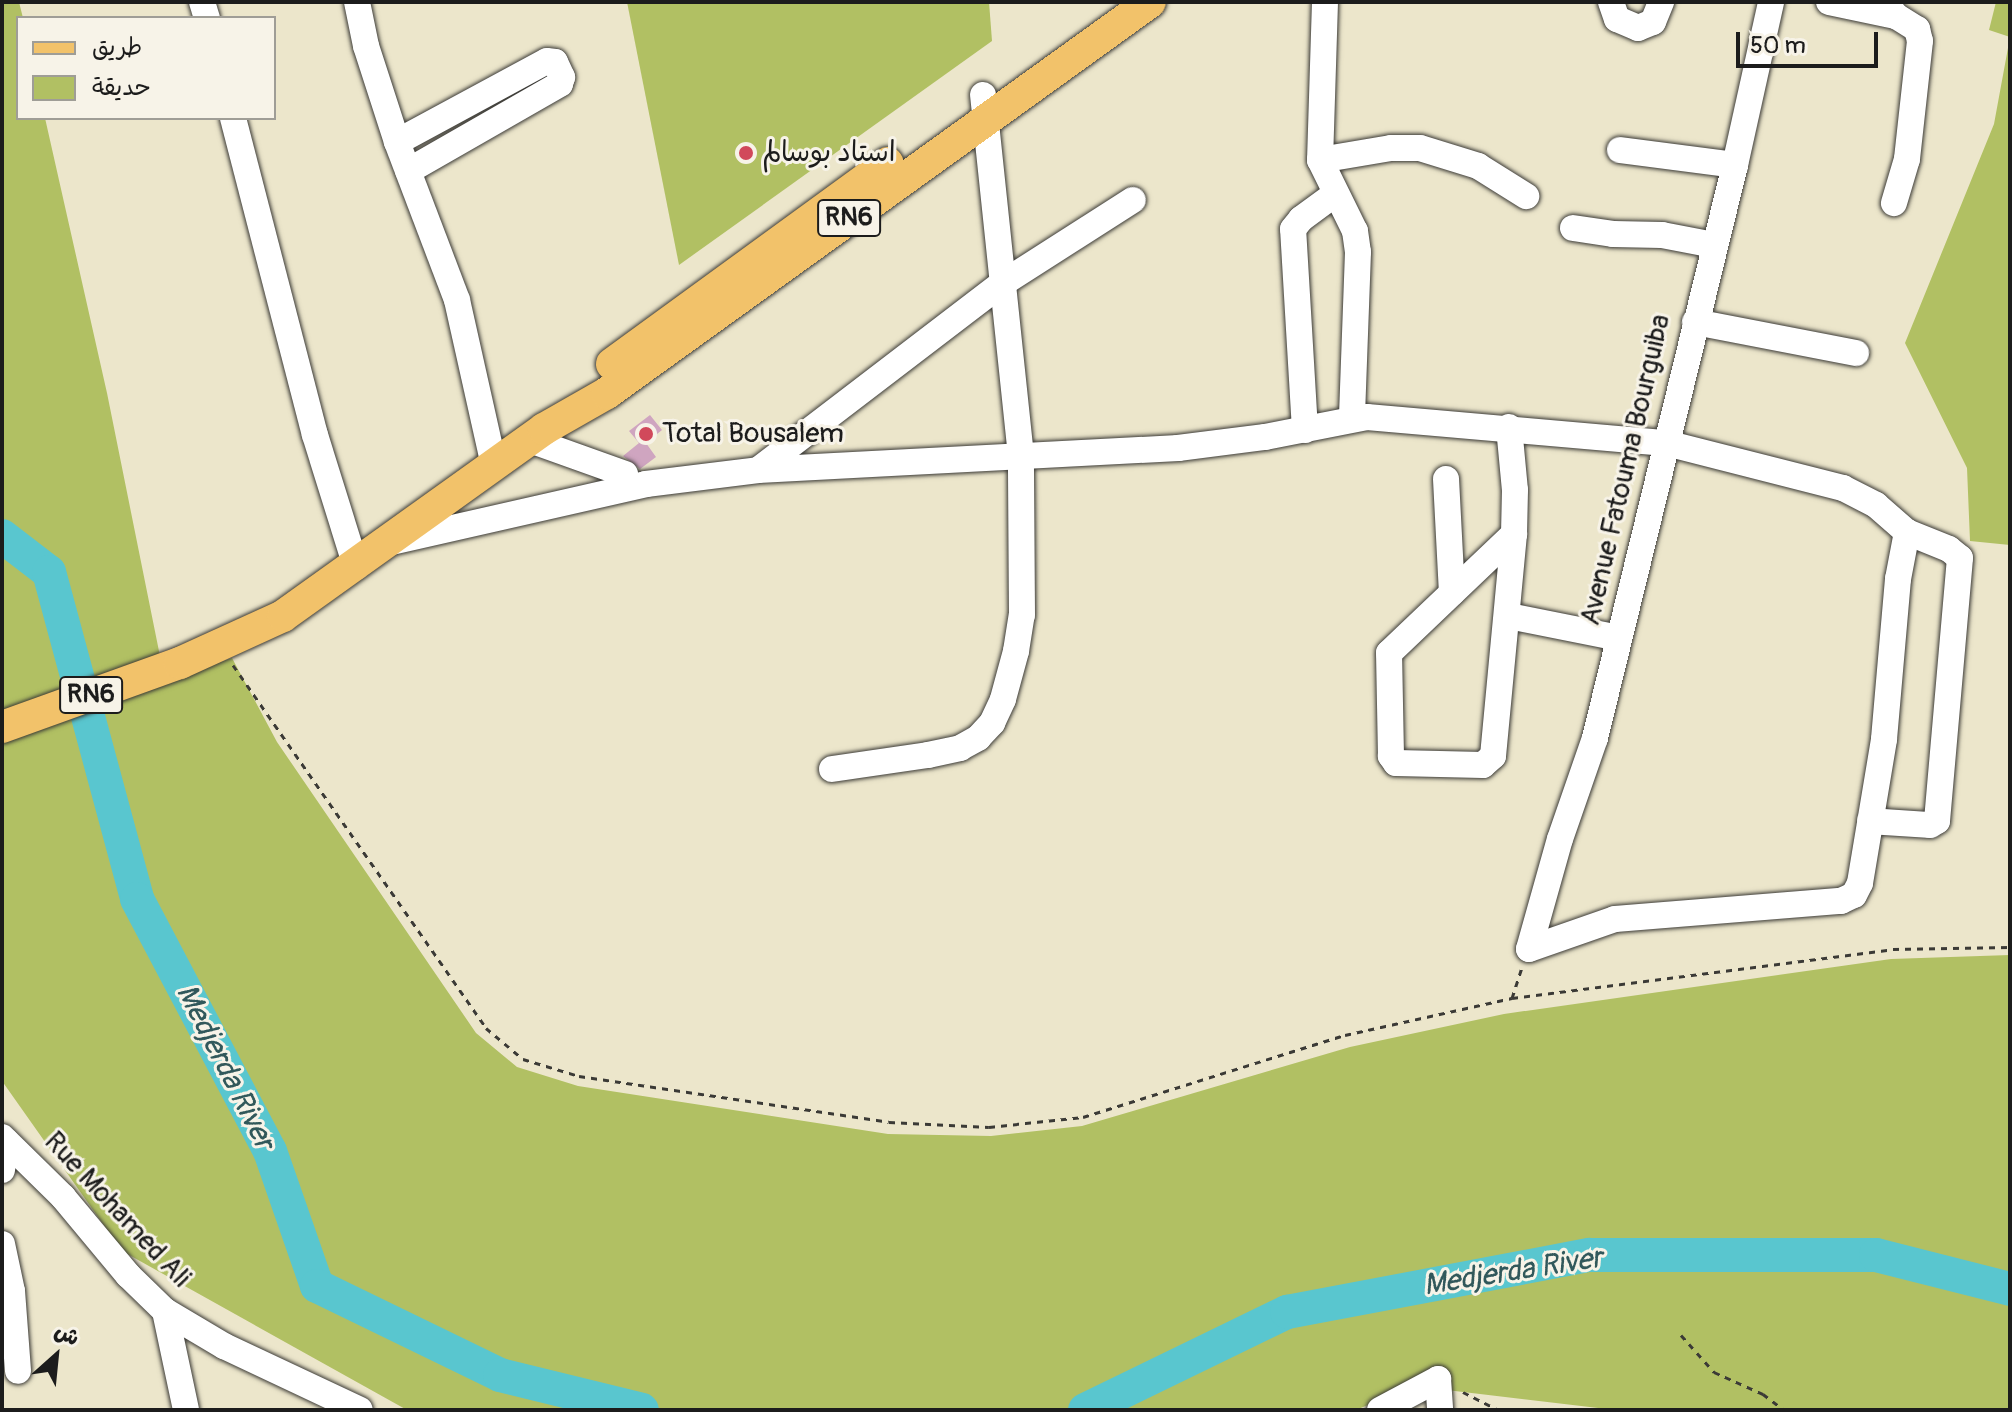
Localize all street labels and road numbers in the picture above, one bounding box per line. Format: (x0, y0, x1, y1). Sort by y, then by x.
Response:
road number: RN6 (817, 196, 881, 240)
street label: Avenue Fatouma Bourguiba (1574, 311, 1678, 629)
road number: RN6 (59, 673, 123, 717)
street label: Rue Mohamed Ali (37, 1125, 197, 1295)

